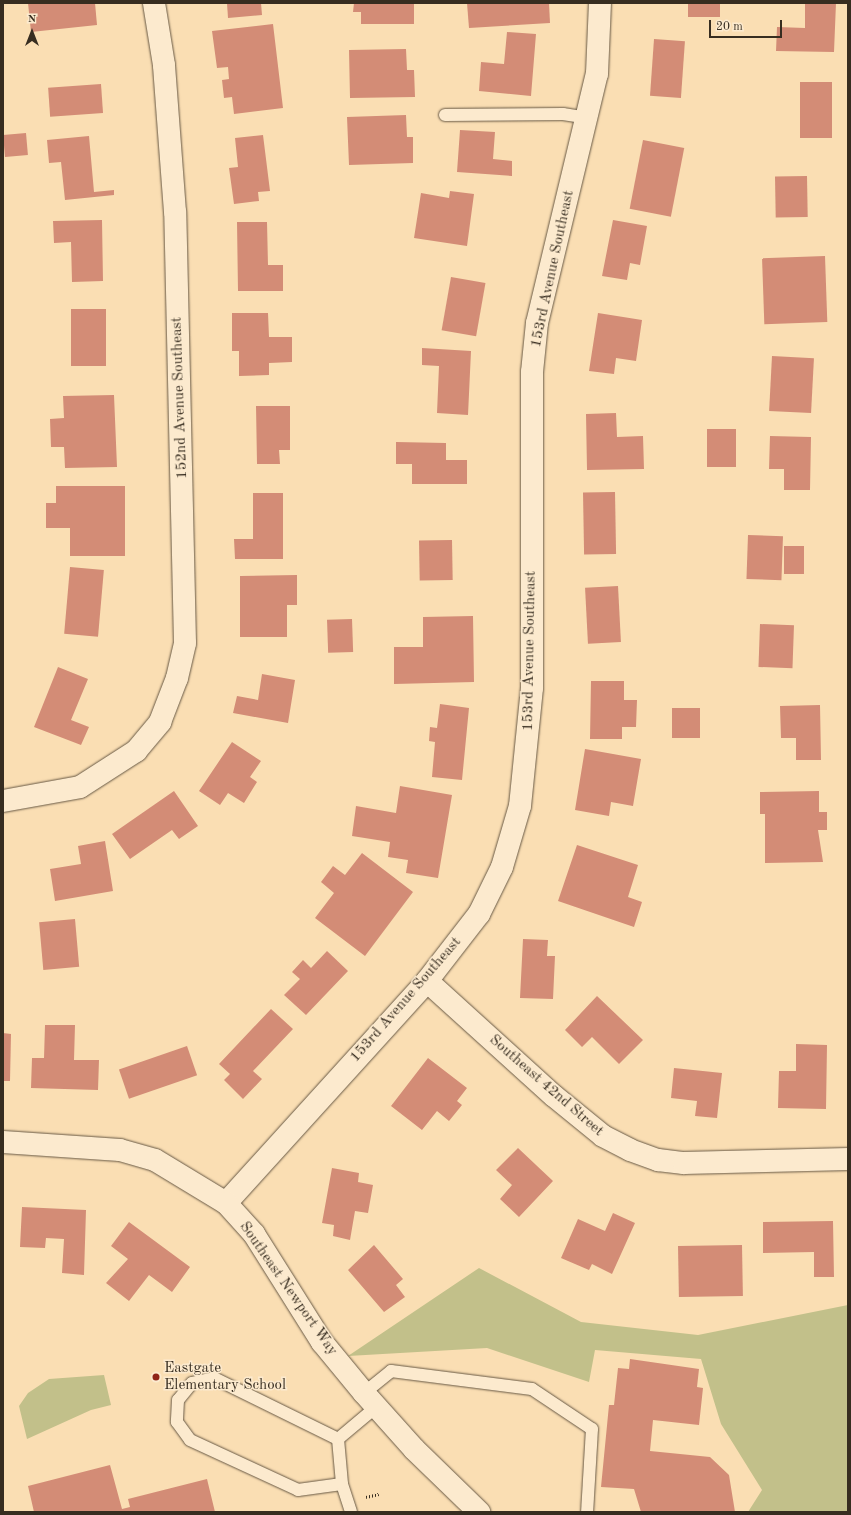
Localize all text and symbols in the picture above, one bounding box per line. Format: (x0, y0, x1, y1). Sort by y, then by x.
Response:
north arrow (12, 12, 52, 52)
scale bar (711, 12, 784, 38)
text: N (28, 14, 36, 25)
text: 20 m (716, 21, 743, 33)
street label: 153rd Avenue Southeast (528, 189, 578, 349)
street label: 152nd Avenue Southeast (168, 317, 192, 479)
street label: 153rd Avenue Southeast (520, 571, 540, 731)
street label: 153rd Avenue Southeast (347, 934, 465, 1066)
street label: Southeast 42nd Street (485, 1031, 607, 1141)
street label: Southeast Newport Way (235, 1219, 341, 1359)
place label: Eastgate Elementary School (164, 1359, 286, 1394)
marker: Eastgate Elementary School (151, 1372, 161, 1382)

